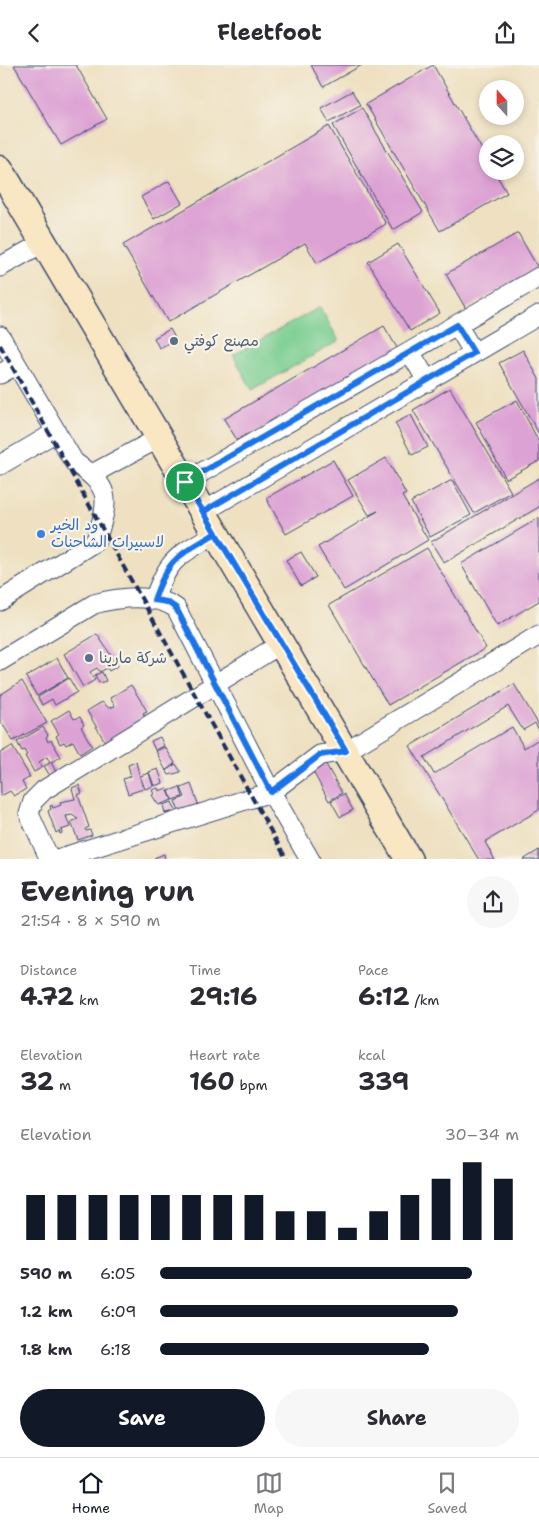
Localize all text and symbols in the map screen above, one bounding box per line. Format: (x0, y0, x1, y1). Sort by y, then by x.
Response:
text: Fleetfoot (217, 18, 322, 47)
icon: back (20, 19, 48, 47)
icon: share (491, 19, 519, 47)
north arrow (479, 80, 524, 125)
map controls (479, 80, 524, 180)
button: layers (479, 135, 524, 180)
place label: مصنع كوفتي (184, 331, 259, 354)
marker: مصنع كوفتي (168, 335, 180, 347)
pin (164, 461, 206, 503)
icon: arrive (171, 468, 199, 496)
place label: ود الخير لاسبيرات الشاحنات (50, 515, 164, 552)
marker: ود الخير لاسبيرات الشاحنات (35, 528, 47, 540)
place label: شركة مارينا (99, 648, 167, 668)
marker: شركة مارينا (83, 652, 95, 664)
text: Evening run (20, 872, 195, 910)
button: share (467, 876, 519, 928)
text: 21:54 · 8 × 590 m (20, 910, 160, 931)
text: Distance (20, 961, 77, 979)
text: Time (189, 961, 221, 979)
text: Pace (358, 961, 389, 979)
text: 4.72 (20, 979, 74, 1013)
text: 29:16 (189, 979, 257, 1013)
text: 6:12 (358, 979, 410, 1013)
text: km (74, 991, 99, 1009)
text: /km (410, 991, 439, 1009)
text: Elevation (20, 1046, 83, 1064)
text: Heart rate (189, 1046, 260, 1064)
text: kcal (358, 1046, 385, 1064)
text: 32 (20, 1064, 54, 1098)
text: 160 (189, 1064, 235, 1098)
text: 339 (358, 1064, 409, 1098)
text: m (54, 1076, 71, 1094)
text: bpm (235, 1076, 268, 1094)
text: Elevation (20, 1124, 92, 1145)
text: 30–34 m (445, 1124, 519, 1145)
text: 590 m (20, 1263, 72, 1284)
text: 6:05 (100, 1263, 135, 1284)
text: 1.2 km (20, 1301, 73, 1322)
text: 6:09 (100, 1301, 136, 1322)
text: 1.8 km (20, 1339, 72, 1360)
text: 6:18 (100, 1339, 132, 1360)
button: Save (20, 1389, 265, 1447)
button: Share (275, 1389, 519, 1447)
tab: Home (72, 1469, 110, 1517)
tab: Map (254, 1469, 284, 1517)
tab: Saved (427, 1469, 467, 1517)

